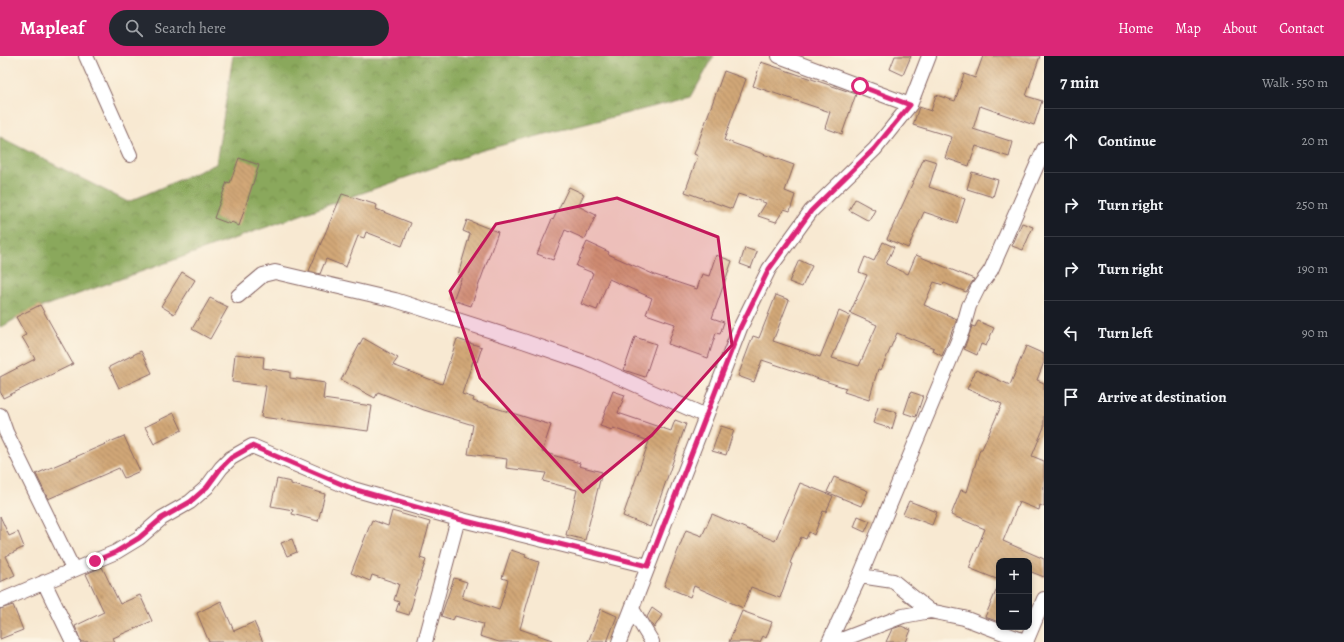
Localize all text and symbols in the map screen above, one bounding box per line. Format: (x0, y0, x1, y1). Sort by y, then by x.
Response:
search box (109, 10, 389, 46)
text: Mapleaf (20, 15, 85, 41)
icon: search (123, 17, 145, 39)
text: Search here (155, 18, 226, 38)
text: Home (1118, 19, 1153, 38)
text: Map (1175, 19, 1201, 38)
text: About (1223, 19, 1257, 38)
text: Contact (1279, 19, 1324, 38)
text: 7 min (1060, 71, 1099, 94)
text: Walk · 550 m (1262, 74, 1328, 91)
route start (851, 77, 869, 95)
icon: ahead (1060, 130, 1082, 152)
text: Continue (1098, 131, 1156, 151)
text: 20 m (1302, 132, 1328, 149)
icon: right (1060, 194, 1082, 216)
text: Turn right (1098, 195, 1163, 215)
text: 250 m (1296, 196, 1328, 213)
icon: right (1060, 258, 1082, 280)
text: Turn right (1098, 259, 1163, 279)
text: 190 m (1297, 260, 1328, 277)
icon: left (1060, 322, 1082, 344)
text: Turn left (1098, 323, 1153, 343)
text: 90 m (1302, 324, 1328, 341)
icon: arrive (1060, 386, 1082, 408)
text: Arrive at destination (1098, 387, 1227, 407)
route end (86, 552, 104, 570)
map controls (996, 558, 1032, 630)
button: + (996, 558, 1032, 594)
button: − (996, 594, 1032, 630)

